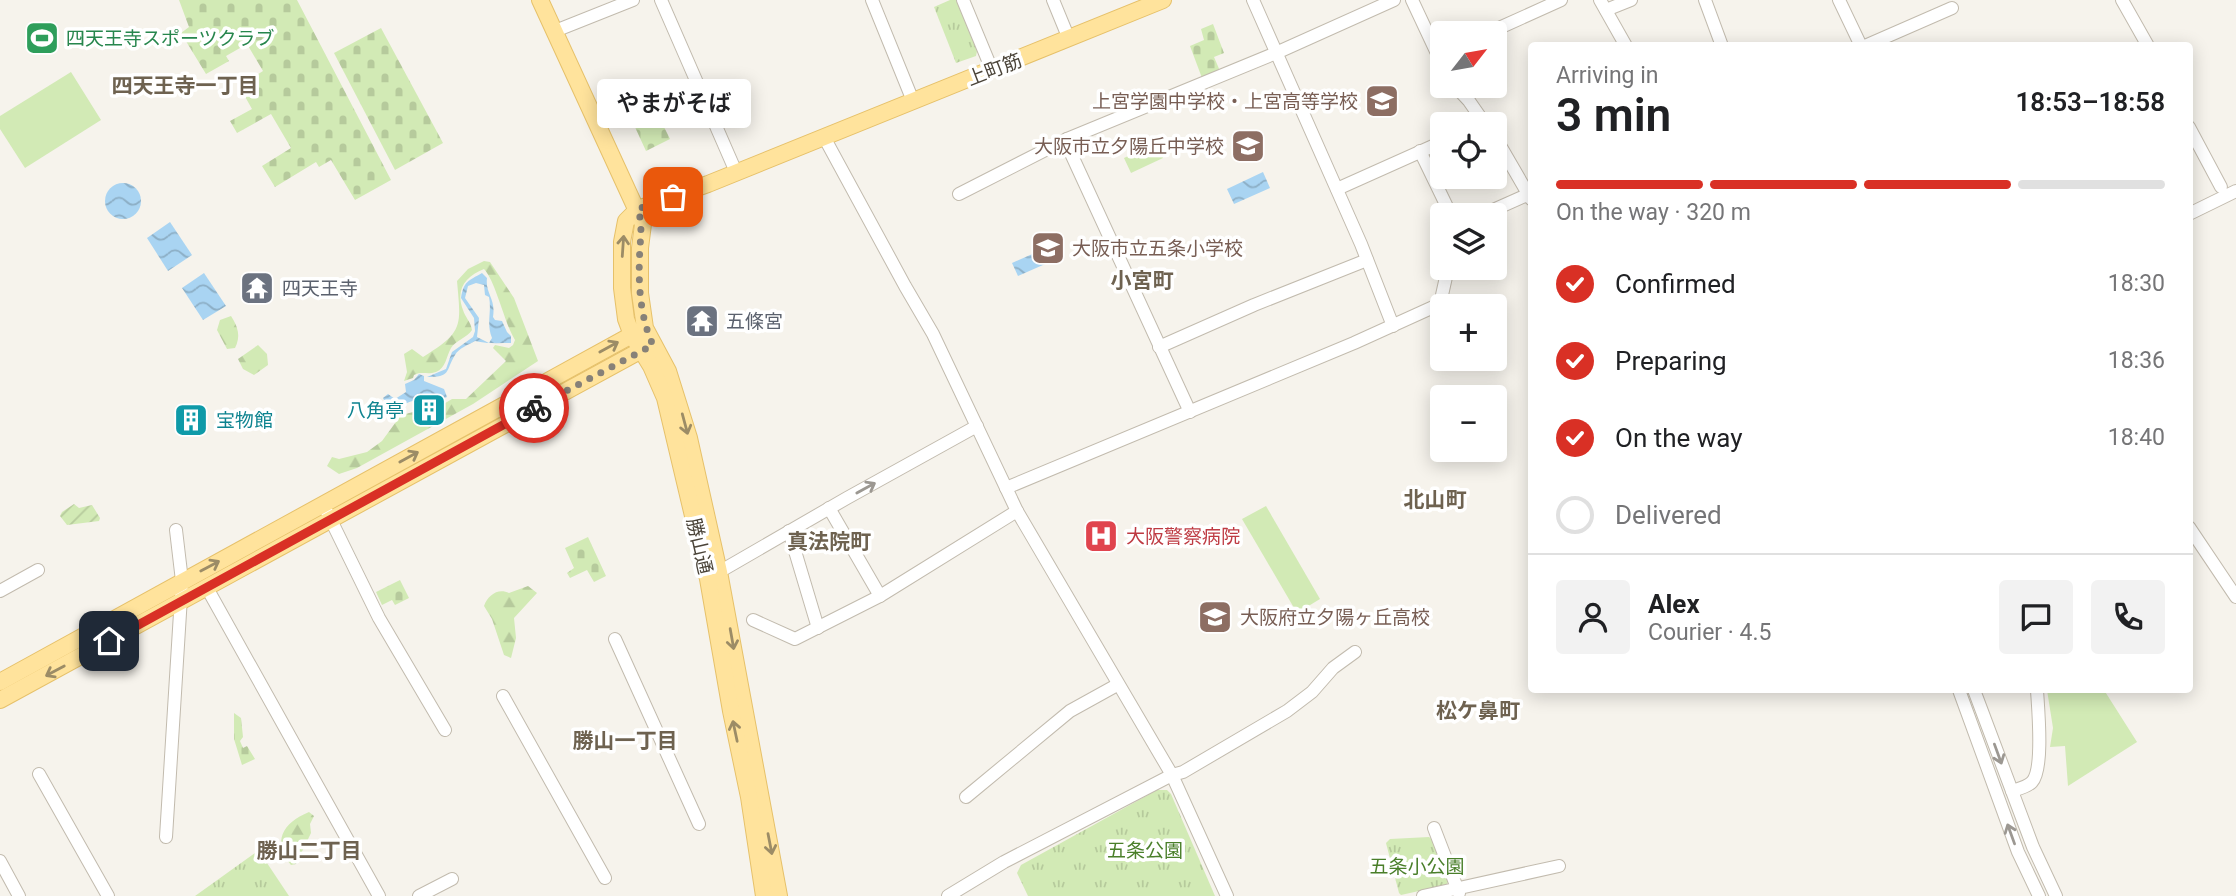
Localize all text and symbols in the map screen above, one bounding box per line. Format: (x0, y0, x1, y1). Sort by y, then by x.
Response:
sports icon: 四天王寺スポーツクラブ (23, 19, 61, 57)
north arrow (1430, 21, 1507, 98)
map controls (1430, 21, 1507, 462)
place label: 四天王寺スポーツクラブ (66, 27, 275, 50)
street label: 上町筋 (963, 49, 1025, 90)
text: Arriving in (1556, 62, 1659, 89)
district label: 四天王寺一丁目 (112, 74, 259, 98)
callout: やまがそば (596, 78, 750, 127)
school or university icon: 上宮学園中学校・上宮高等学校 (1363, 82, 1401, 120)
text: 18:53–18:58 (2015, 87, 2165, 117)
text: 3 min (1556, 88, 1671, 142)
text: やまがそば (617, 90, 732, 117)
place label: 上宮学園中学校・上宮高等学校 (1092, 90, 1358, 113)
button: locate (1430, 112, 1507, 189)
school or university icon: 大阪市立夕陽丘中学校 (1229, 127, 1267, 165)
place label: 大阪市立夕陽丘中学校 (1034, 135, 1224, 158)
pin (643, 167, 703, 227)
icon: bag (654, 178, 692, 216)
text: On the way · 320 m (1556, 199, 1751, 226)
button: layers (1430, 203, 1507, 280)
school or university icon: 大阪市立五条小学校 (1029, 229, 1067, 267)
one-way arrow (617, 235, 630, 257)
place label: 大阪市立五条小学校 (1072, 237, 1243, 260)
icon: check (1556, 265, 1594, 303)
temple icon: 四天王寺 (238, 269, 276, 307)
district label: 小宮町 (1111, 269, 1174, 293)
text: Confirmed (1615, 269, 1736, 299)
text: 18:30 (2108, 270, 2165, 297)
place label: 四天王寺 (282, 277, 358, 300)
button: + (1430, 294, 1507, 371)
temple icon: 五條宮 (683, 302, 721, 340)
place label: 五條宮 (726, 310, 783, 333)
one-way arrow (598, 340, 619, 353)
icon: check (1556, 342, 1594, 380)
text: Preparing (1615, 346, 1727, 376)
text: 18:36 (2108, 347, 2165, 374)
courier (499, 373, 569, 443)
button: − (1430, 385, 1507, 462)
icon: bike (515, 389, 553, 427)
building icon: 八角亭 (410, 391, 448, 429)
place label: 八角亭 (347, 399, 404, 422)
building icon: 宝物館 (172, 401, 210, 439)
place label: 宝物館 (216, 409, 273, 432)
one-way arrow (679, 412, 692, 435)
icon: check (1556, 419, 1594, 457)
text: On the way (1615, 423, 1743, 453)
text: 18:40 (2108, 424, 2165, 451)
one-way arrow (399, 450, 419, 464)
one-way arrow (855, 481, 875, 495)
district label: 北山町 (1404, 488, 1467, 512)
text: Delivered (1615, 500, 1722, 530)
street label: 勝山通 (682, 516, 717, 576)
hospital icon: 大阪警察病院 (1082, 517, 1120, 555)
place label: 大阪警察病院 (1126, 525, 1240, 548)
district label: 真法院町 (787, 530, 871, 554)
one-way arrow (199, 559, 220, 572)
button: person (1556, 580, 1630, 654)
button: chat (1999, 580, 2073, 654)
button: phone (2091, 580, 2165, 654)
text: Alex (1648, 589, 1700, 619)
school or university icon: 大阪府立夕陽ヶ丘高校 (1196, 598, 1234, 636)
place label: 大阪府立夕陽ヶ丘高校 (1240, 606, 1430, 629)
pin (79, 611, 139, 671)
text: Courier · 4.5 (1648, 619, 1771, 646)
icon: home (90, 622, 128, 660)
one-way arrow (726, 627, 739, 650)
one-way arrow (45, 664, 66, 678)
district label: 松ケ鼻町 (1436, 699, 1520, 723)
one-way arrow (727, 720, 741, 743)
district label: 勝山一丁目 (573, 729, 678, 753)
one-way arrow (1993, 742, 2005, 764)
one-way arrow (2004, 823, 2016, 845)
one-way arrow (763, 832, 777, 855)
district label: 勝山二丁目 (257, 839, 362, 863)
park label: 五条公園 (1107, 839, 1183, 862)
park label: 五条小公園 (1369, 855, 1465, 878)

